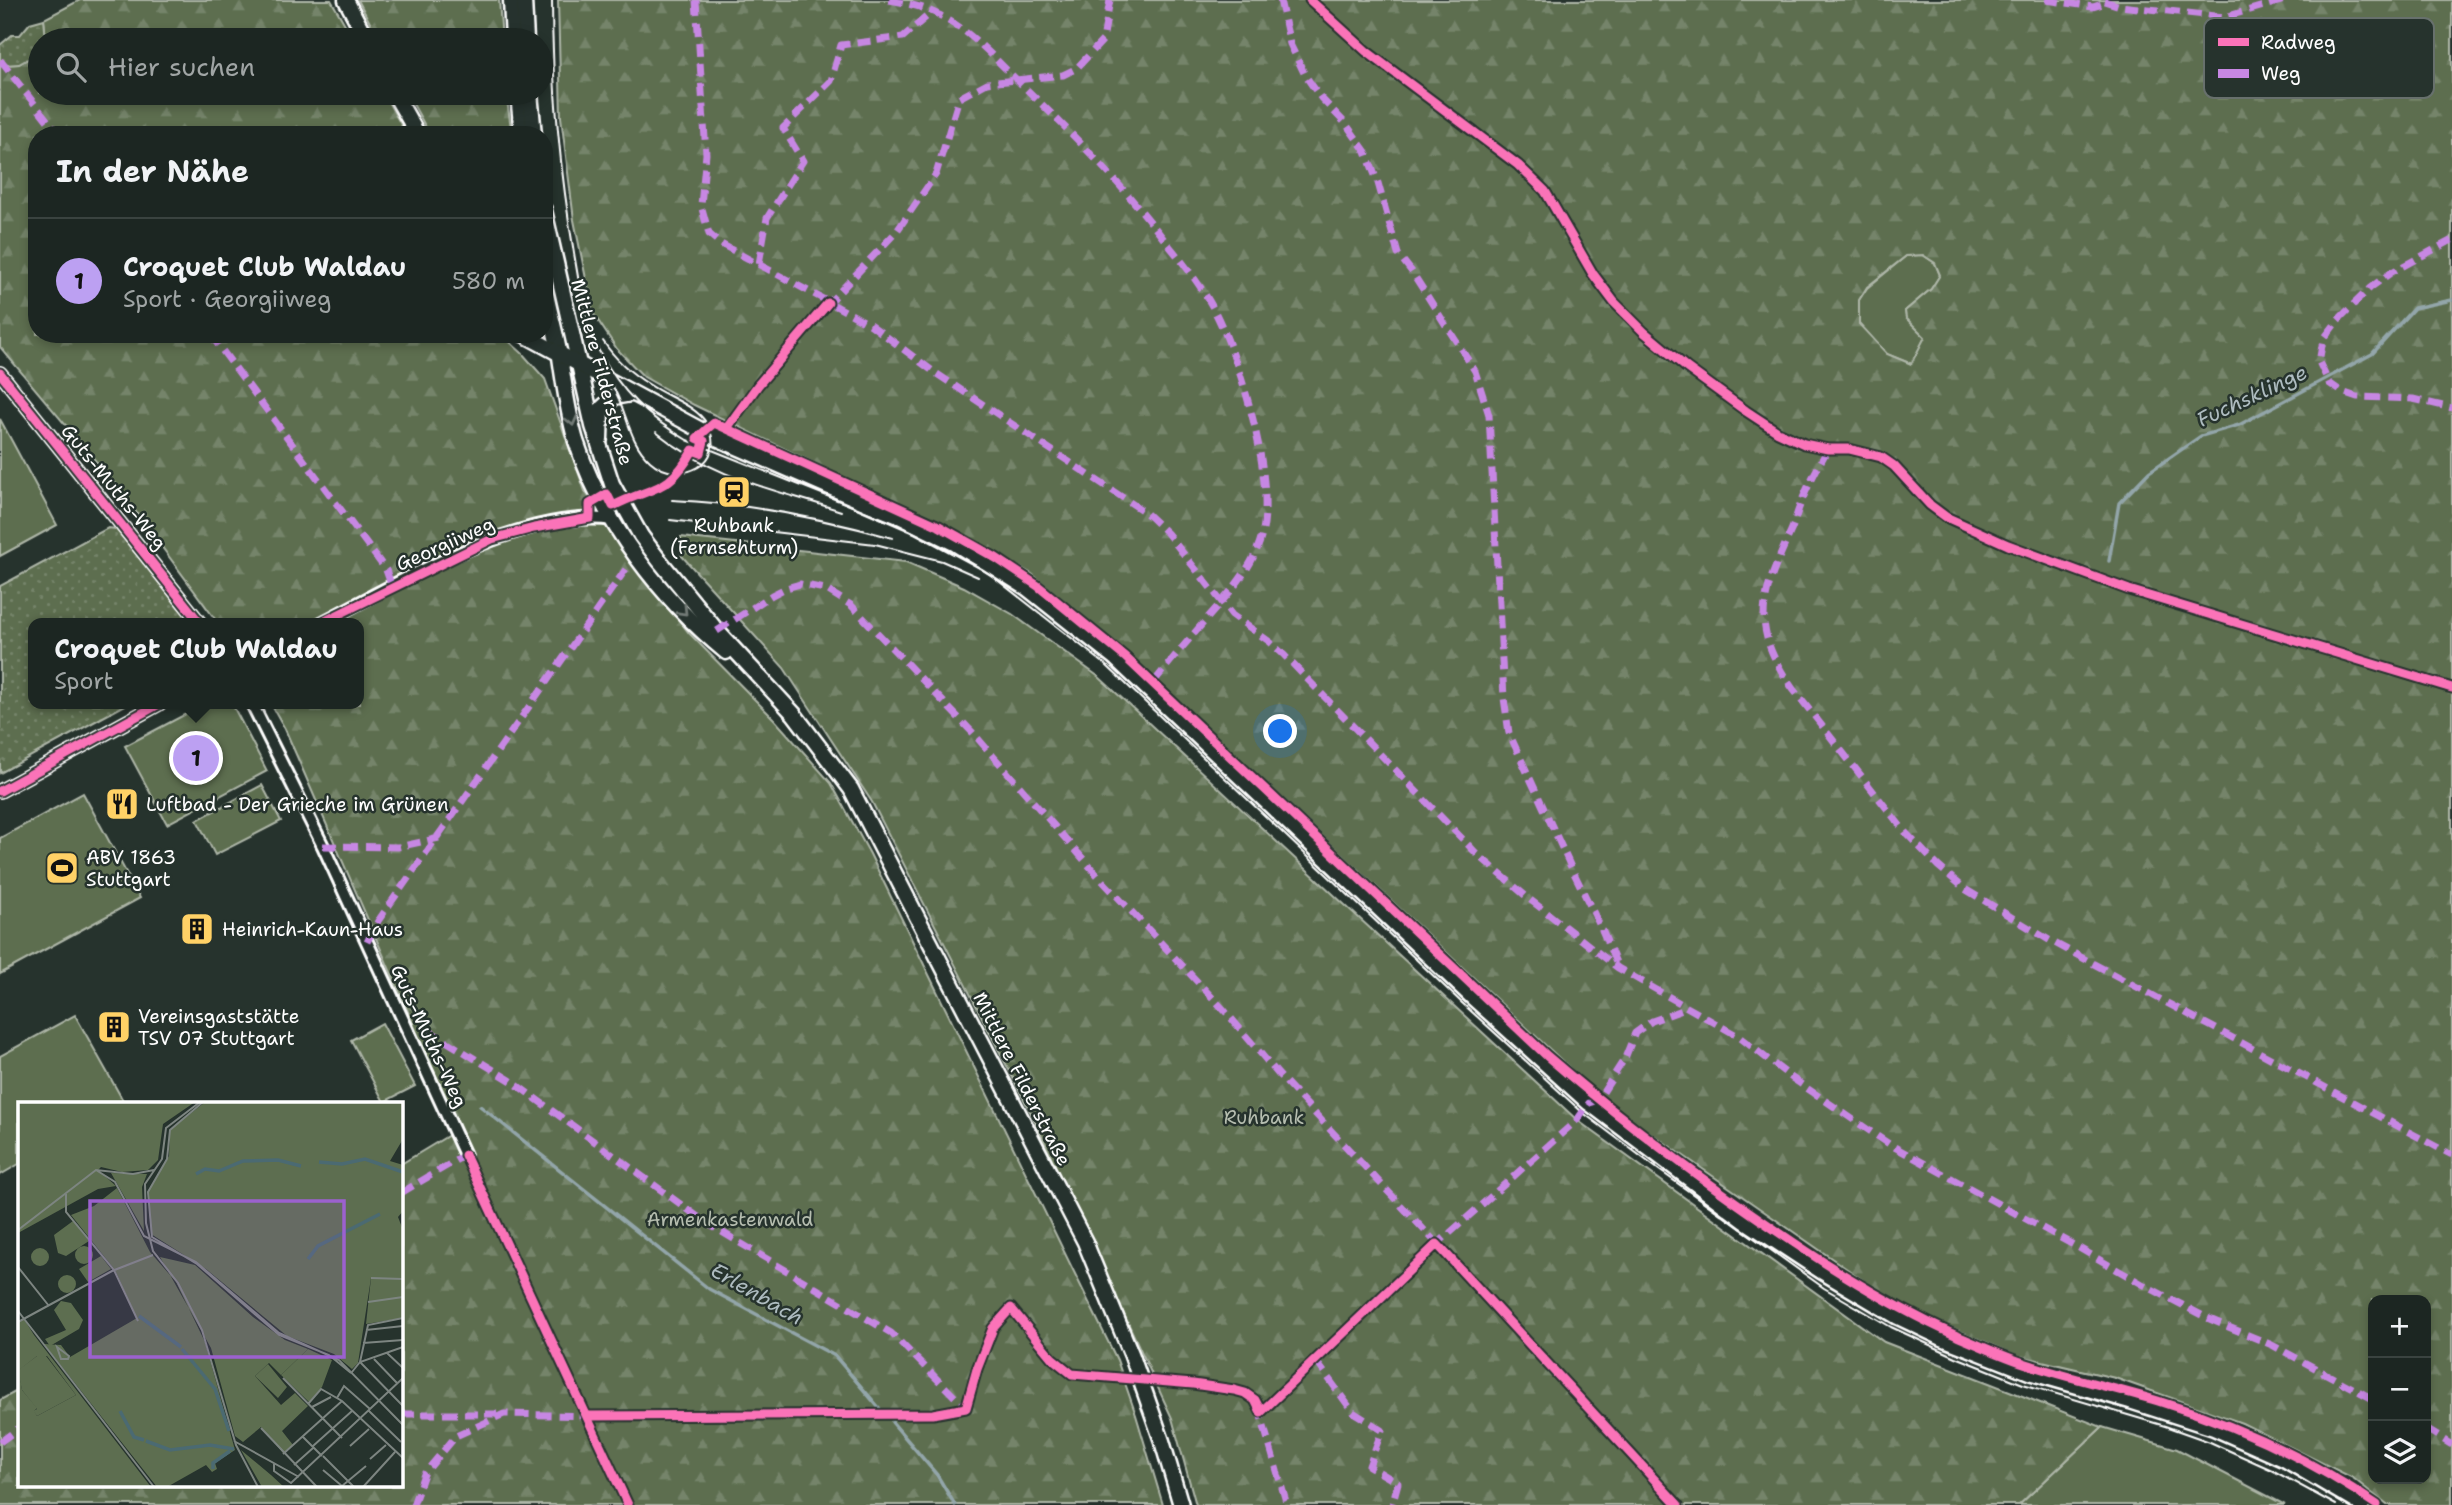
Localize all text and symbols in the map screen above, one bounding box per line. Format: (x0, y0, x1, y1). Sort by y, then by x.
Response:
legend (2204, 18, 2434, 98)
search box (28, 28, 553, 105)
text: Radweg (2261, 30, 2336, 55)
icon: search (52, 48, 90, 86)
text: Hier suchen (108, 49, 255, 84)
text: Weg (2261, 61, 2301, 86)
text: In der Nähe (56, 151, 249, 192)
text: Croquet Club Waldau (123, 249, 406, 284)
text: 1 (74, 266, 84, 296)
text: 580 m (452, 266, 525, 296)
street label: Mittlere Filderstraße (565, 276, 639, 468)
text: Sport · Georgiiweg (123, 284, 331, 314)
water label: Fuchsklinge (2192, 358, 2312, 434)
one-way arrow (563, 415, 578, 427)
street label: Guts-Muths-Weg (56, 419, 172, 555)
station icon: Ruhbank (Fernsehturm) (715, 473, 753, 511)
street label: Georgiiweg (392, 511, 498, 577)
place label: Ruhbank (Fernsehturm) (670, 513, 798, 560)
one-way arrow (675, 603, 688, 616)
popup (28, 618, 364, 709)
text: Croquet Club Waldau (54, 631, 338, 666)
text: Sport (54, 666, 113, 696)
your location (1263, 714, 1297, 748)
pin: 1 (173, 732, 219, 784)
restaurant icon: Luftbad - Der Grieche im Grünen (103, 785, 141, 823)
place label: Luftbad - Der Grieche im Grünen (146, 792, 449, 817)
place label: ABV 1863 Stuttgart (86, 845, 176, 892)
sports icon: ABV 1863 Stuttgart (43, 849, 81, 887)
building icon: Heinrich-Kaun-Haus (178, 910, 216, 948)
place label: Heinrich-Kaun-Haus (222, 917, 403, 942)
street label: Guts-Muths-Weg (385, 961, 473, 1111)
street label: Mittlere Filderstraße (967, 988, 1077, 1170)
place label: Vereinsgaststätte TSV 07 Stuttgart (138, 1004, 299, 1051)
building icon: Vereinsgaststätte TSV 07 Stuttgart (95, 1008, 133, 1046)
inset map (18, 1102, 402, 1488)
park label: Ruhbank (1224, 1105, 1304, 1130)
park label: Armenkastenwald (647, 1207, 813, 1232)
water label: Erlenbach (706, 1256, 808, 1332)
map controls (2368, 1295, 2431, 1484)
button: + (2368, 1295, 2431, 1358)
button: − (2368, 1358, 2431, 1421)
button: layers (2368, 1421, 2431, 1484)

